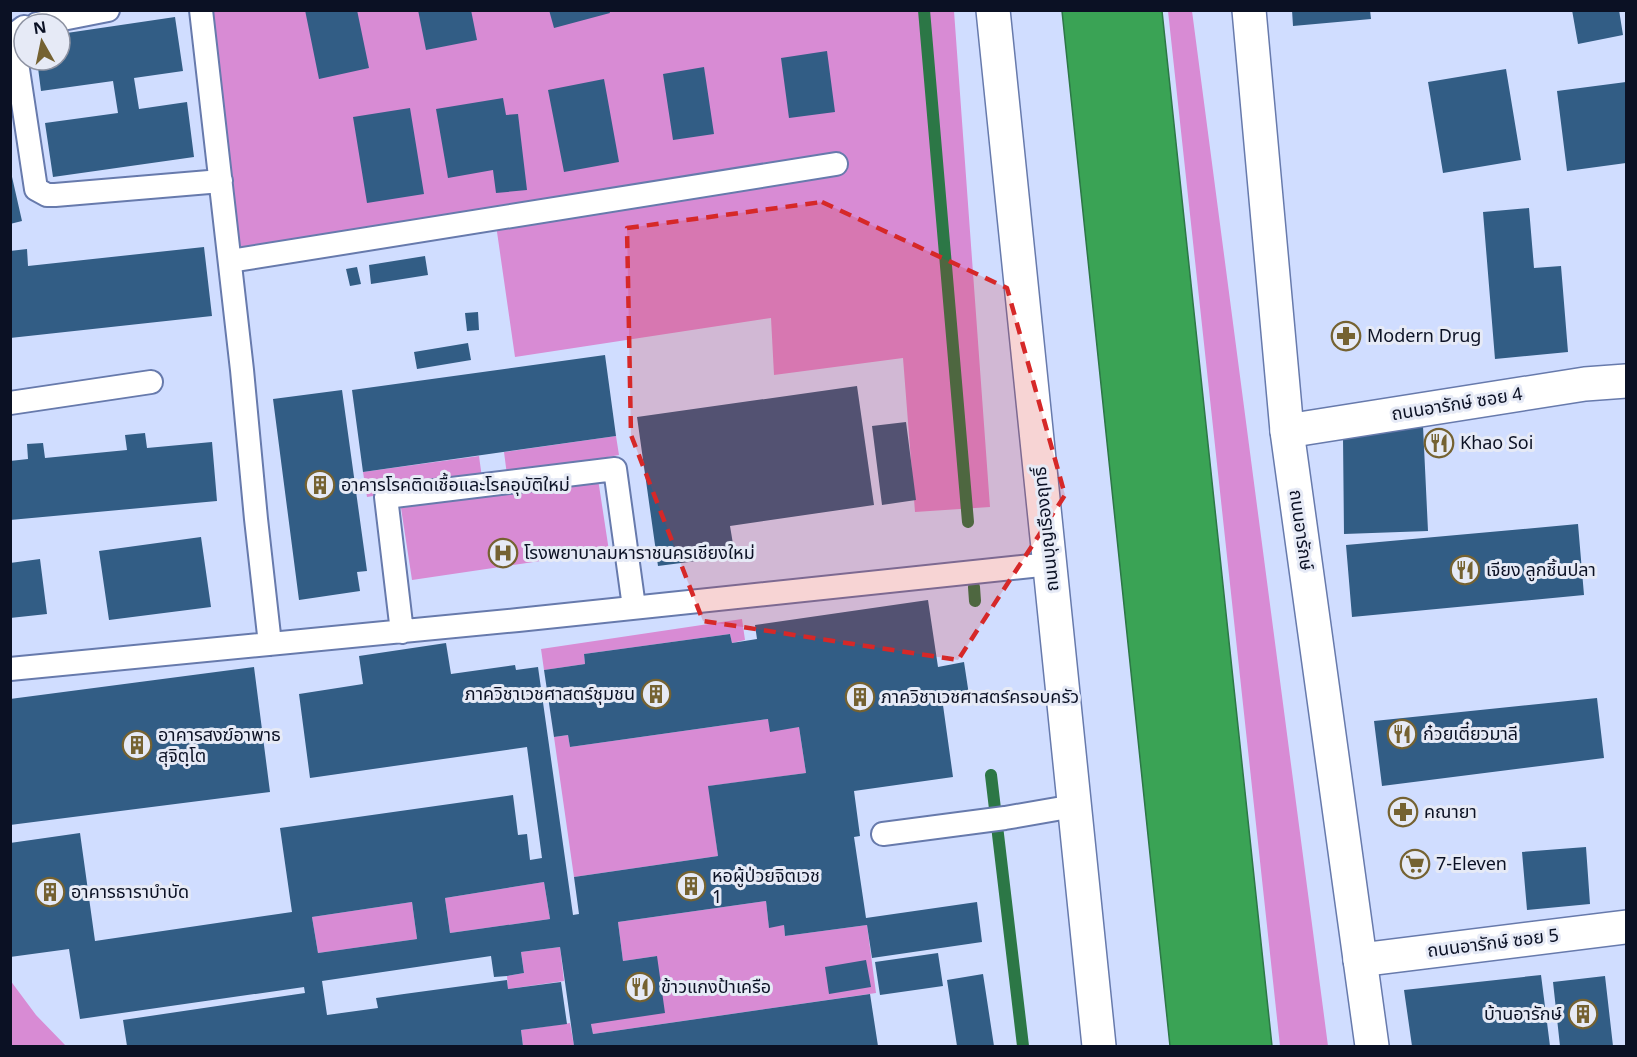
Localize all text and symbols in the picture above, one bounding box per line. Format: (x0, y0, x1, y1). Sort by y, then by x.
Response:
north arrow (12, 12, 72, 72)
text: N (32, 15, 48, 39)
pharmacy icon: Modern Drug (1330, 320, 1362, 352)
place label: Modern Drug (1367, 323, 1481, 347)
street label: ถนนอารักษ์ ซอย 4 (1390, 381, 1524, 425)
restaurant icon: Khao Soi (1423, 427, 1455, 459)
place label: Khao Soi (1460, 430, 1533, 454)
street label: ถนนบุญเรืองฤทธิ์ (1026, 465, 1064, 593)
building icon: อาคารโรคติดเชื้อและโรคอุบัติใหม่ (304, 469, 336, 501)
place label: อาคารโรคติดเชื้อและโรคอุบัติใหม่ (341, 472, 570, 496)
street label: ถนนอารักษ์ (1284, 488, 1320, 572)
hospital icon: โรงพยาบาลมหาราชนครเชียงใหม่ (487, 537, 519, 569)
place label: โรงพยาบาลมหาราชนครเชียงใหม่ (524, 540, 755, 564)
restaurant icon: เจียง ลูกชิ้นปลา (1449, 554, 1481, 586)
place label: เจียง ลูกชิ้นปลา (1486, 557, 1596, 582)
building icon: ภาควิชาเวชศาสตร์ชุมชน (640, 678, 672, 710)
place label: ภาควิชาเวชศาสตร์ชุมชน (465, 681, 635, 705)
building icon: ภาควิชาเวชศาสตร์ครอบครัว (844, 681, 876, 713)
place label: ภาควิชาเวชศาสตร์ครอบครัว (881, 684, 1079, 708)
restaurant icon: ก๋วยเตี๋ยวมาลี (1386, 718, 1418, 750)
place label: ก๋วยเตี๋ยวมาลี (1423, 721, 1518, 745)
place label: อาคารสงฆ์อาพาธ สุจิตฺโต (158, 722, 281, 767)
building icon: อาคารสงฆ์อาพาธ สุจิตฺโต (121, 729, 153, 761)
pharmacy icon: คณายา (1387, 796, 1419, 828)
place label: คณายา (1424, 799, 1477, 823)
supermarket icon: 7-Eleven (1399, 848, 1431, 880)
place label: 7-Eleven (1436, 851, 1507, 875)
place label: หอผู้ป่วยจิตเวช 1 (712, 863, 820, 908)
building icon: หอผู้ป่วยจิตเวช 1 (675, 870, 707, 902)
building icon: อาคารธาราบำบัด (34, 876, 66, 908)
place label: อาคารธาราบำบัด (71, 879, 189, 903)
street label: ถนนอารักษ์ ซอย 5 (1426, 922, 1560, 962)
restaurant icon: ข้าวแกงป้าเครือ (624, 971, 656, 1003)
place label: ข้าวแกงป้าเครือ (661, 974, 771, 998)
building icon: บ้านอารักษ์ (1567, 998, 1599, 1030)
place label: บ้านอารักษ์ (1484, 1001, 1562, 1025)

